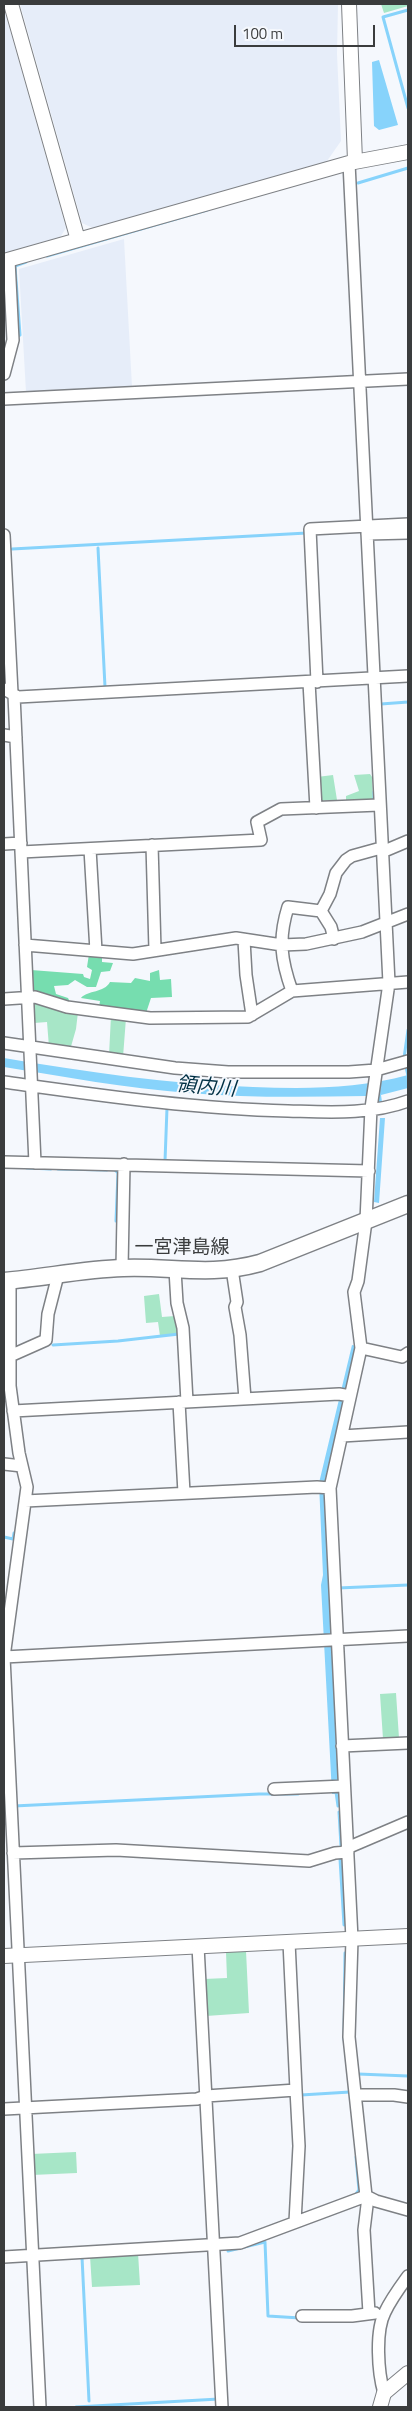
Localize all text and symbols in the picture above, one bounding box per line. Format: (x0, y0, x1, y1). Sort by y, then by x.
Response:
scale bar (237, 15, 378, 47)
text: 100 m (242, 22, 283, 45)
water label: 領内川 (175, 1073, 237, 1103)
street label: 一宮津島線 (135, 1237, 229, 1259)

